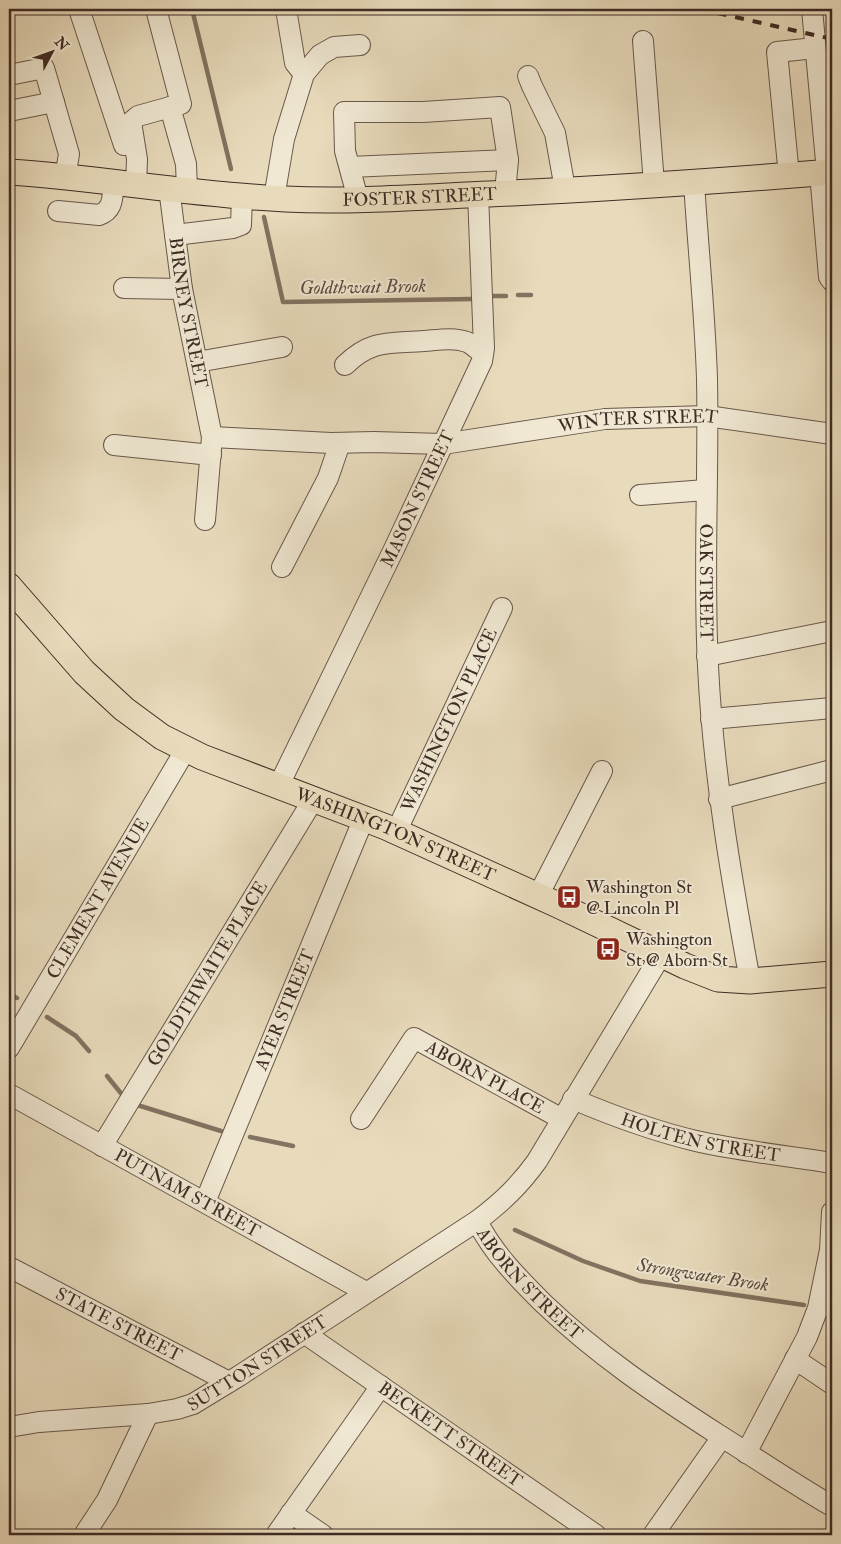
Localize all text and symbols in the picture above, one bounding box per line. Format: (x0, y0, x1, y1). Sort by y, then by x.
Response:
north arrow (28, 28, 78, 78)
text: N (50, 33, 72, 54)
street label: FOSTER STREET (342, 183, 498, 212)
street label: BIRNEY STREET (163, 236, 213, 391)
water label: Goldthwait Brook (300, 274, 427, 300)
street label: WINTER STREET (556, 405, 720, 438)
street label: MASON STREET (376, 426, 460, 571)
street label: OAK STREET (694, 523, 718, 642)
street label: WASHINGTON PLACE (396, 624, 503, 817)
street label: WASHINGTON STREET (291, 782, 500, 887)
street label: CLEMENT AVENUE (42, 814, 155, 983)
place label: Washington St @ Lincoln Pl (585, 876, 692, 920)
street label: GOLDTHWAITE PLACE (142, 877, 273, 1071)
bus stop icon: Washington St @ Lincoln Pl (556, 884, 582, 910)
place label: Washington St @ Aborn St (625, 928, 728, 972)
bus stop icon: Washington St @ Aborn St (595, 936, 621, 962)
street label: AYER STREET (249, 946, 321, 1075)
street label: ABORN PLACE (421, 1035, 548, 1119)
street label: HOLTEN STREET (618, 1108, 782, 1167)
street label: PUTNAM STREET (110, 1144, 265, 1243)
street label: ABORN STREET (471, 1223, 588, 1346)
water label: Strongwater Brook (634, 1253, 771, 1297)
street label: STATE STREET (52, 1282, 186, 1368)
street label: SUTTON STREET (183, 1310, 333, 1417)
street label: BECKETT STREET (374, 1377, 527, 1493)

